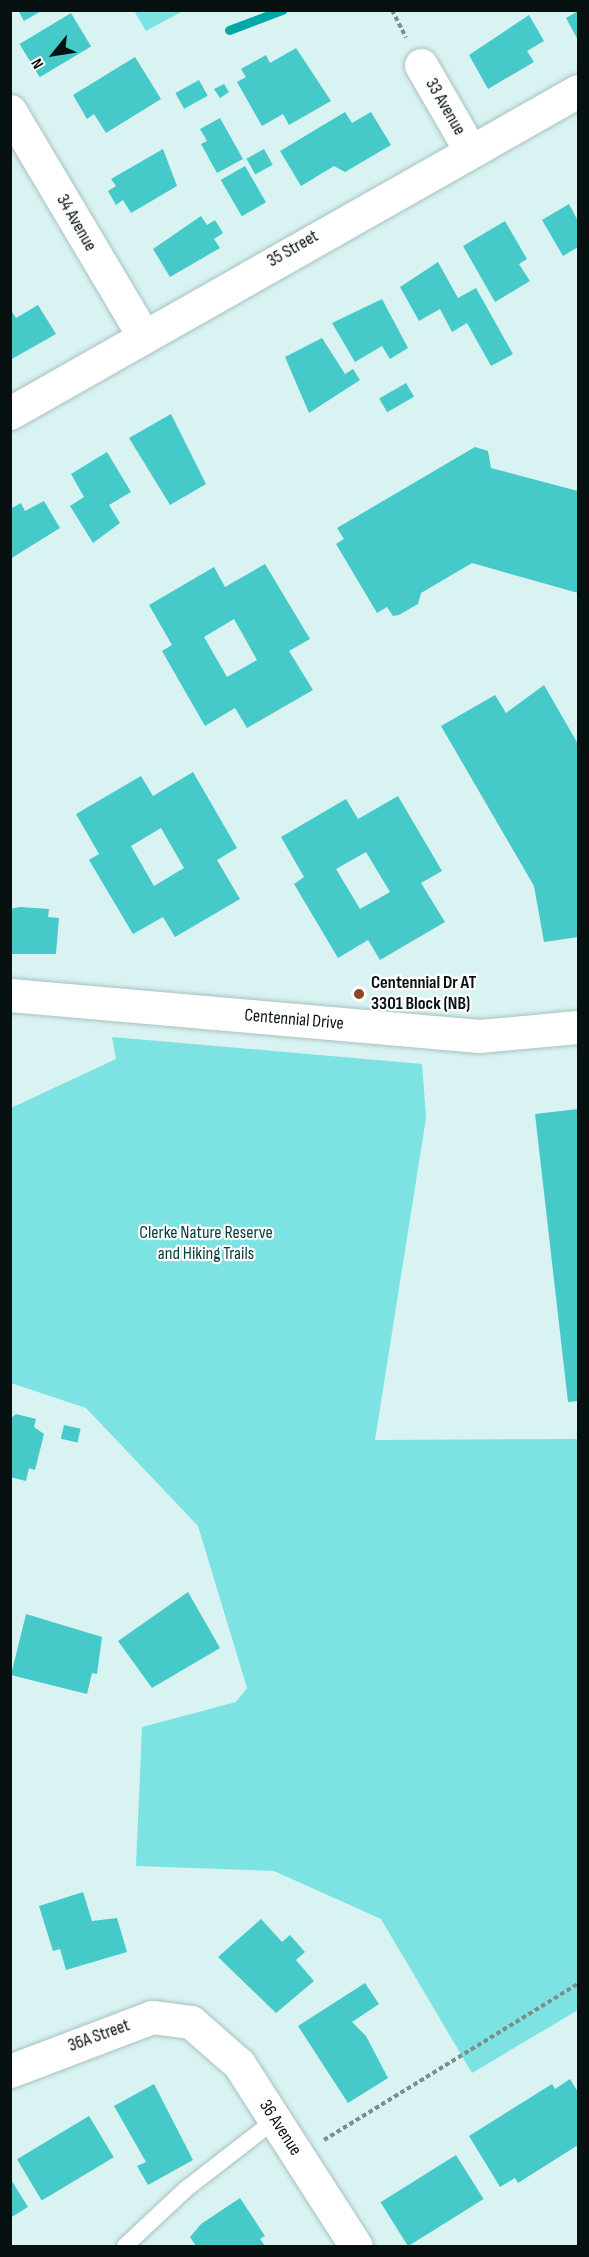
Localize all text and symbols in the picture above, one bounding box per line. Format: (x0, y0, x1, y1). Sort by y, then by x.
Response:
north arrow (24, 24, 84, 84)
text: N (28, 55, 48, 72)
street label: 33 Avenue (420, 75, 470, 139)
street label: 34 Avenue (51, 191, 101, 255)
street label: 35 Street (264, 226, 322, 272)
place label: Centennial Dr AT 3301 Block (NB) (371, 973, 476, 1016)
marker: Centennial Dr AT 3301 Block (NB) (352, 987, 366, 1001)
street label: Centennial Drive (243, 1005, 345, 1035)
park label: Clerke Nature Reserve and Hiking Trails (139, 1223, 273, 1266)
street label: 36A Street (65, 2015, 133, 2057)
street label: 36 Avenue (254, 2096, 306, 2160)

